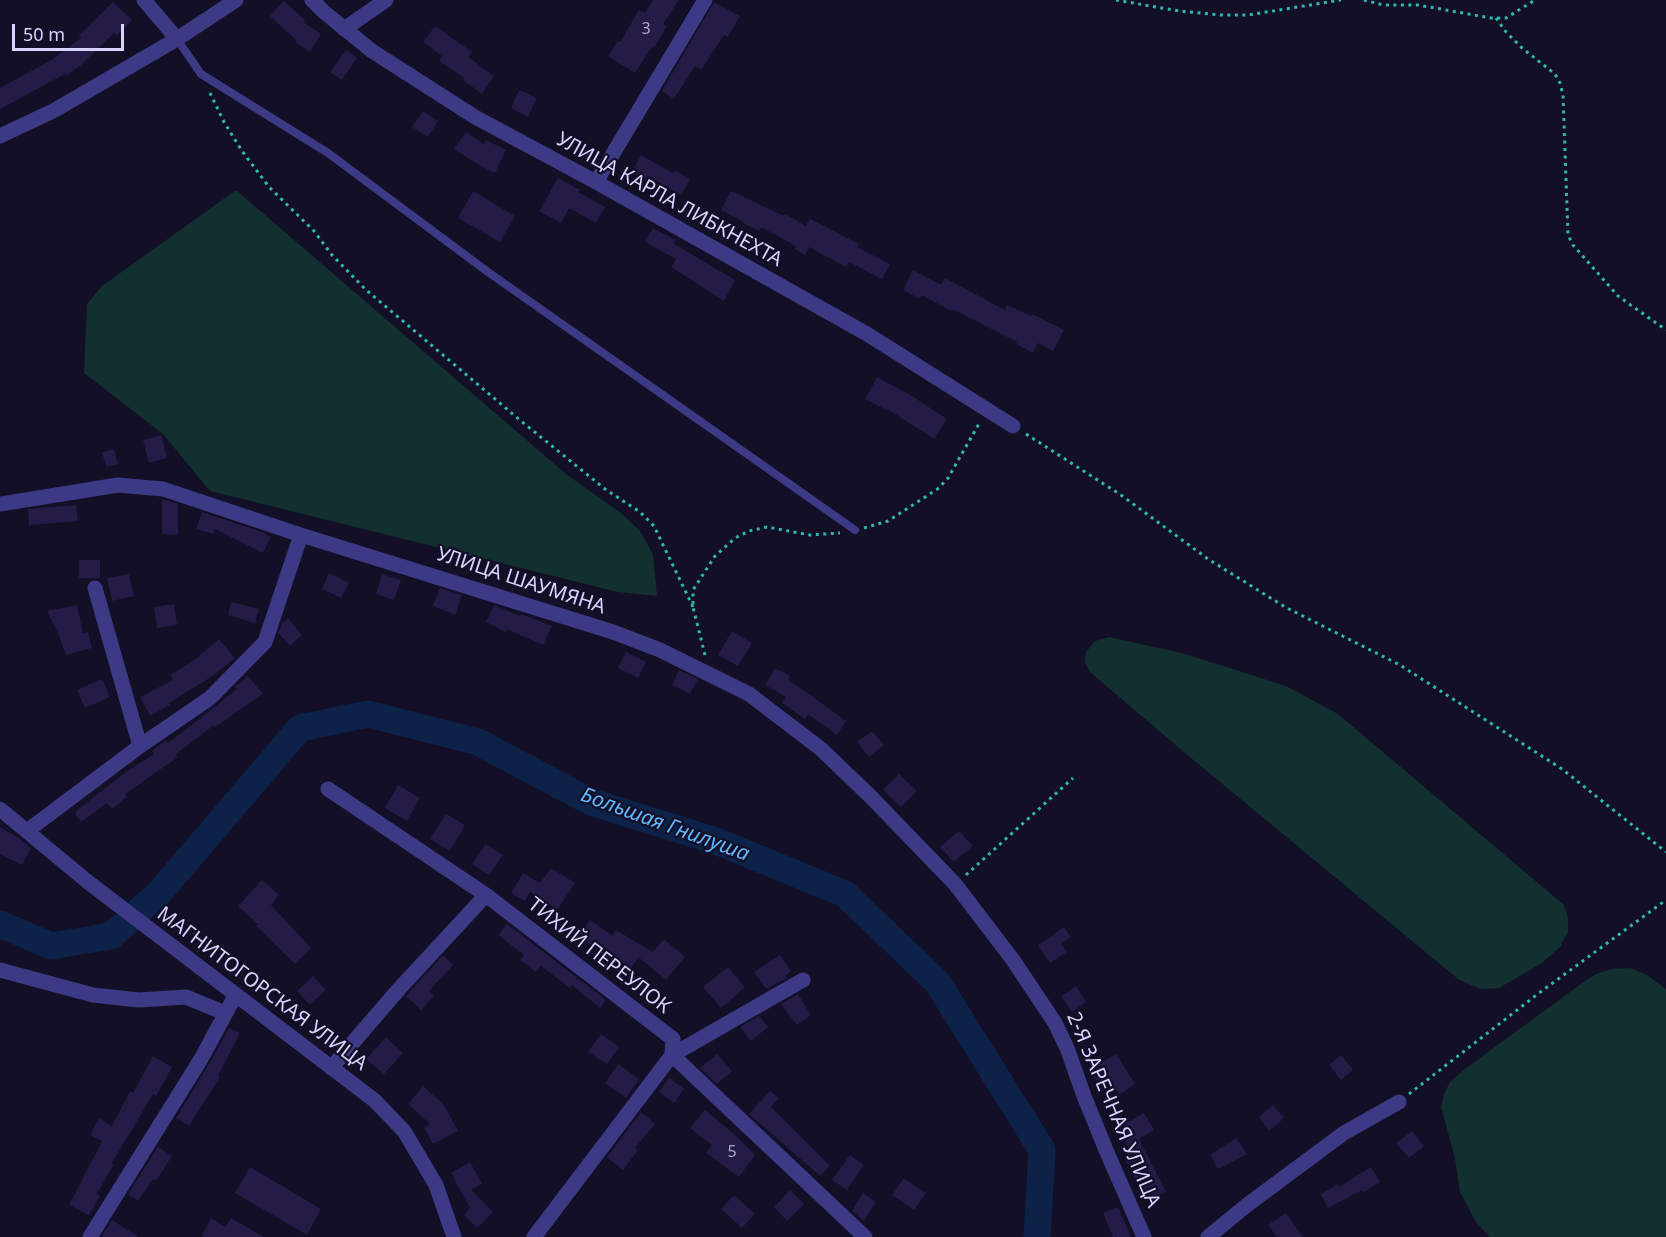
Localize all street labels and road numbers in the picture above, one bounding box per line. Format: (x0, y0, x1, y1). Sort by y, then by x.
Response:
street label: УЛИЦА КАРЛА ЛИБКНЕХТА (552, 128, 786, 272)
street label: УЛИЦА ШАУМЯНА (434, 542, 608, 620)
street label: ТИХИЙ ПЕРЕУЛОК (523, 893, 675, 1019)
street label: МАГНИТОГОРСКАЯ УЛИЦА (152, 902, 372, 1076)
street label: 2-Я ЗАРЕЧНАЯ УЛИЦА (1061, 1009, 1165, 1211)

